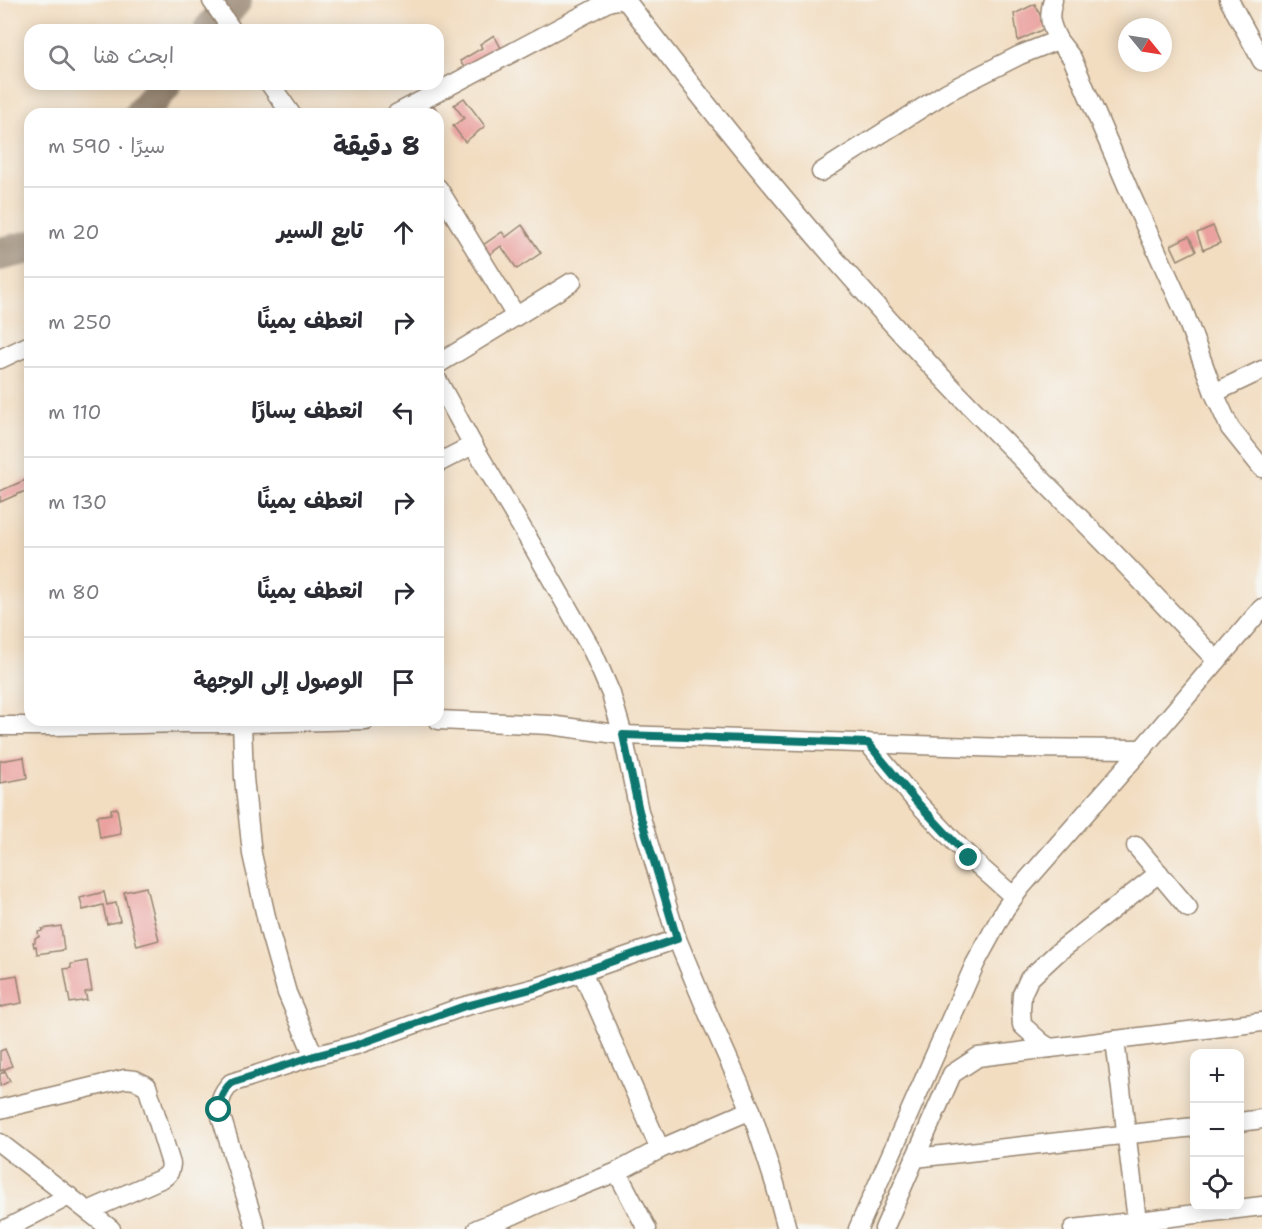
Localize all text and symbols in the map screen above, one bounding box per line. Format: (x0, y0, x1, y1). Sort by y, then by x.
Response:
north arrow (1118, 18, 1172, 72)
search box (24, 24, 444, 90)
icon: search (45, 41, 78, 74)
text: ابحث هنا (93, 41, 174, 70)
text: 8 دقيقة (333, 128, 420, 163)
text: سيرًا · 590 m (48, 133, 165, 159)
text: تابع السير (277, 216, 363, 245)
icon: ahead (387, 216, 420, 249)
text: 20 m (48, 219, 99, 245)
text: انعطف يمينًا (257, 306, 363, 335)
icon: right (387, 306, 420, 339)
text: 250 m (48, 309, 112, 335)
text: انعطف يسارًا (251, 396, 363, 425)
icon: left (387, 396, 420, 429)
text: 110 m (48, 399, 102, 425)
text: انعطف يمينًا (257, 486, 363, 515)
icon: right (387, 486, 420, 519)
text: 130 m (48, 489, 107, 515)
text: انعطف يمينًا (257, 576, 363, 605)
icon: right (387, 576, 420, 609)
text: 80 m (48, 579, 100, 605)
text: الوصول إلى الوجهة (193, 666, 363, 695)
icon: arrive (387, 666, 420, 699)
route end (955, 844, 981, 870)
map controls (1190, 1049, 1244, 1211)
button: + (1190, 1049, 1244, 1103)
route start (205, 1096, 231, 1122)
button: − (1190, 1103, 1244, 1157)
button: locate (1190, 1157, 1244, 1211)

